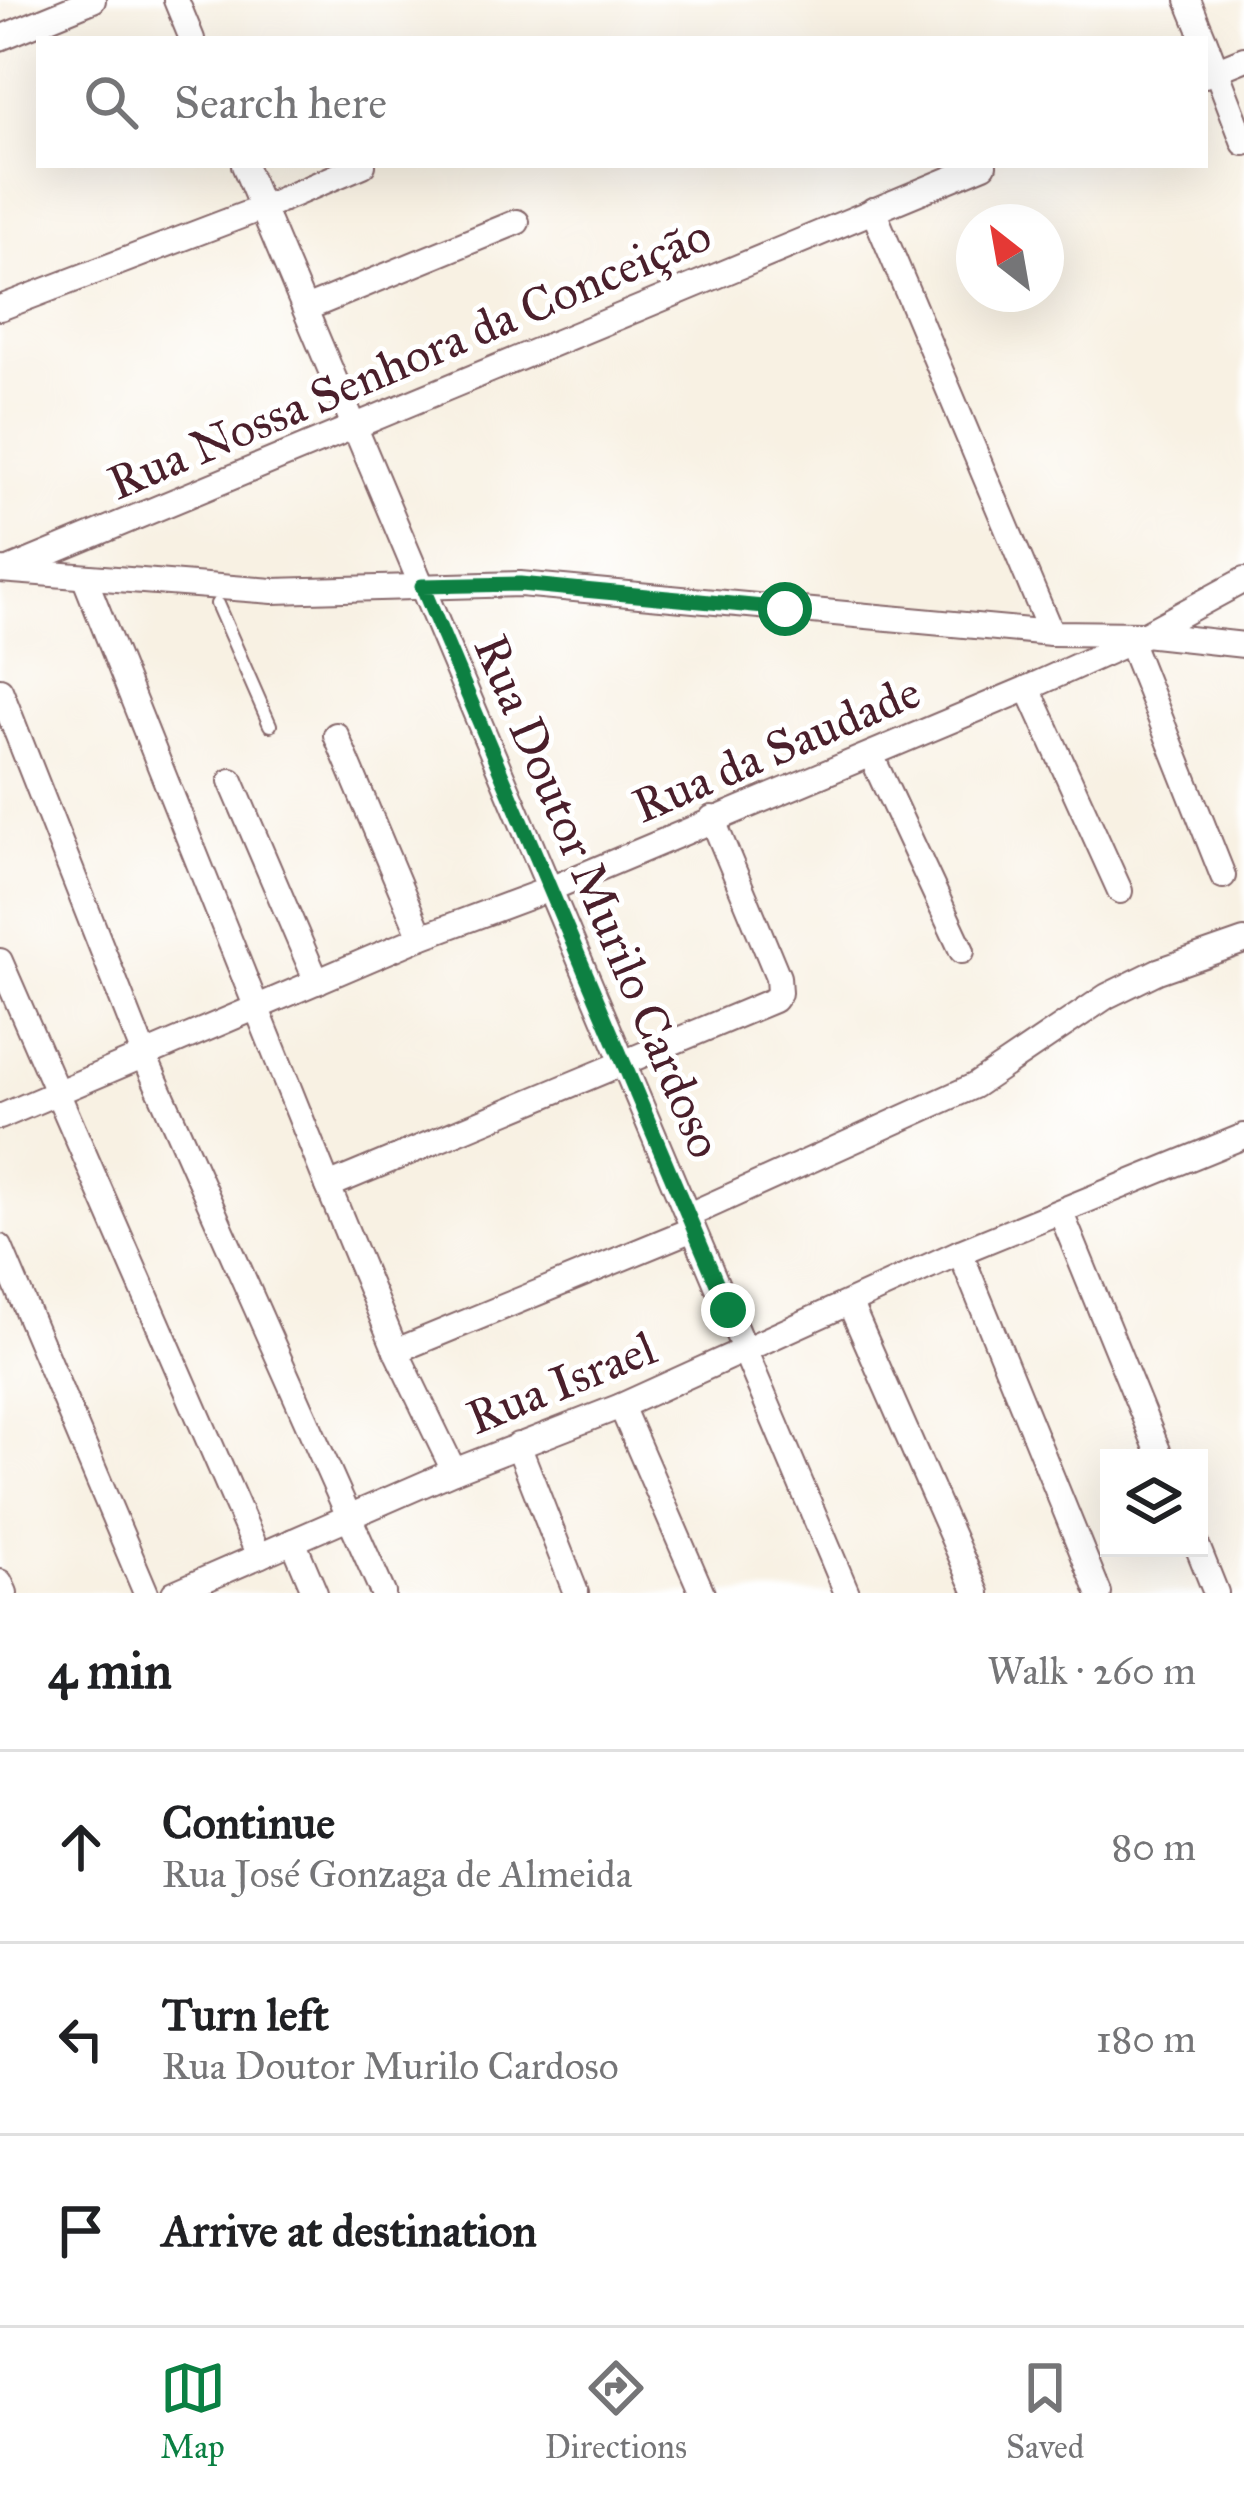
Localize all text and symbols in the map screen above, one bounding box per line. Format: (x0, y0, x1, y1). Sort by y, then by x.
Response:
search box (36, 36, 1208, 168)
icon: search (78, 69, 144, 135)
text: Search here (174, 75, 387, 130)
north arrow (956, 204, 1064, 312)
street label: Rua Nossa Senhora da Conceição (99, 205, 719, 512)
route start (758, 582, 812, 636)
street label: Rua Doutor Murilo Cardoso (462, 626, 736, 1166)
street label: Rua da Saudade (624, 661, 929, 835)
route end (701, 1283, 755, 1337)
street label: Rua Israel (458, 1318, 664, 1447)
map controls (1100, 1449, 1208, 1557)
button: layers (1100, 1449, 1208, 1557)
text: 4 min (48, 1640, 172, 1702)
text: Walk · 260 m (987, 1647, 1196, 1695)
text: Continue (162, 1795, 335, 1850)
icon: ahead (48, 1814, 114, 1880)
text: 80 m (1111, 1823, 1196, 1871)
text: Rua José Gonzaga de Almeida (162, 1850, 632, 1898)
text: Turn left (162, 1987, 329, 2042)
icon: left (48, 2006, 114, 2072)
text: 180 m (1096, 2015, 1196, 2063)
text: Rua Doutor Murilo Cardoso (162, 2042, 619, 2090)
icon: arrive (48, 2198, 114, 2264)
text: Arrive at destination (162, 2203, 537, 2258)
tab: Map (160, 2355, 226, 2467)
tab: Directions (545, 2355, 687, 2467)
tab: Saved (1006, 2355, 1084, 2467)

